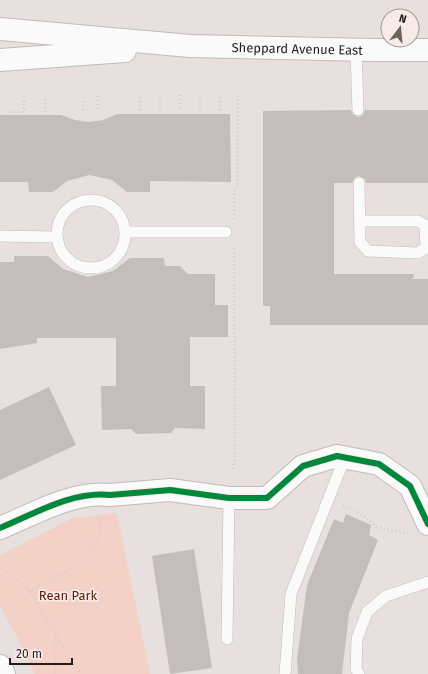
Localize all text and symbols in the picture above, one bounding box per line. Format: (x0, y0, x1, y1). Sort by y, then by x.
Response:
north arrow (380, 8, 420, 48)
text: N (397, 12, 408, 26)
street label: Sheppard Avenue East (231, 39, 363, 57)
park label: Rean Park (39, 588, 98, 603)
scale bar (10, 640, 72, 666)
text: 20 m (16, 647, 42, 661)

